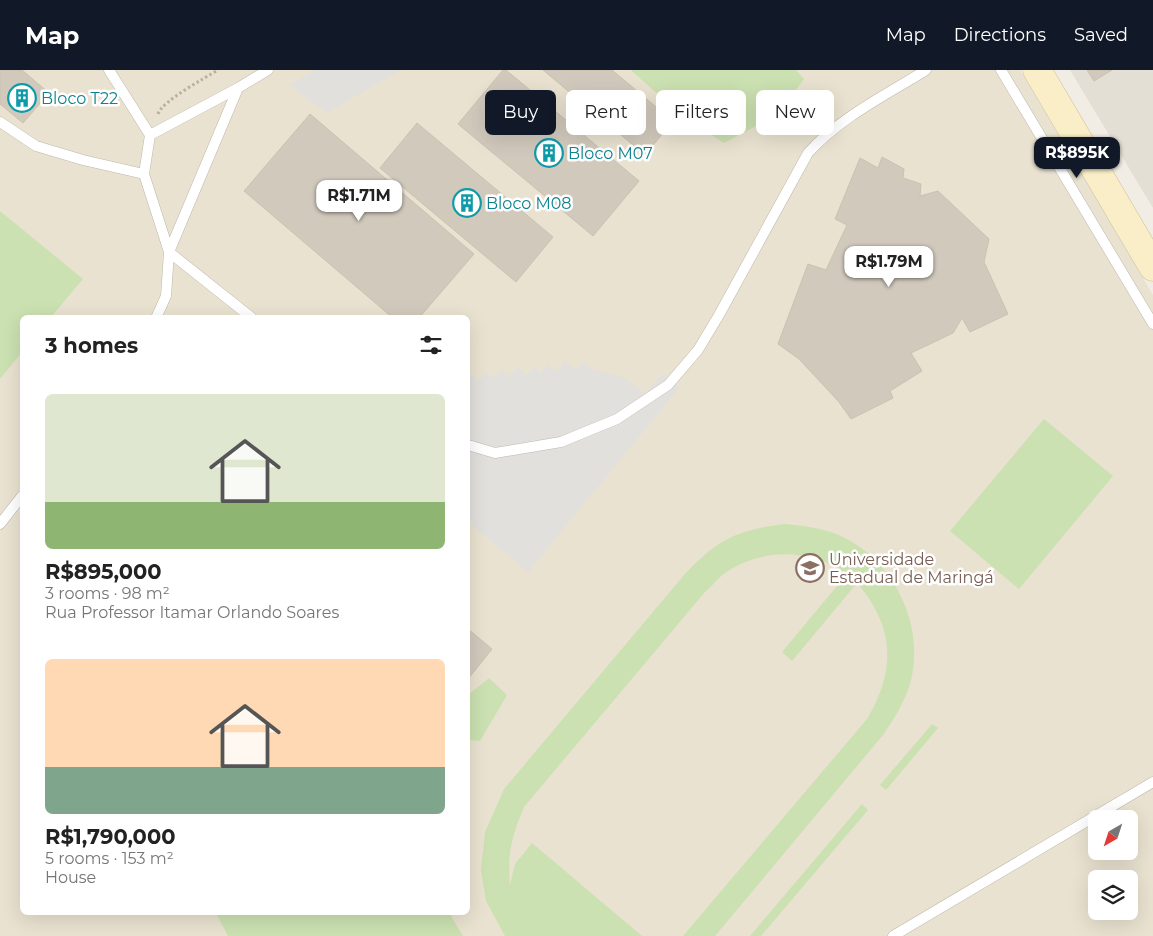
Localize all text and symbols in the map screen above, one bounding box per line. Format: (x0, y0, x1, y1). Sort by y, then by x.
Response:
text: Map (25, 21, 79, 50)
text: Map (886, 24, 926, 46)
text: Directions (954, 24, 1046, 46)
text: Saved (1074, 24, 1128, 46)
building icon: Bloco T22 (7, 83, 37, 113)
place label: Bloco T22 (41, 89, 118, 108)
chip: Buy (485, 90, 556, 135)
chip: Rent (566, 90, 646, 135)
chip: Filters (656, 90, 746, 135)
chip: New (756, 90, 834, 135)
pin: R$895K (1036, 136, 1118, 179)
building icon: Bloco M07 (534, 138, 564, 168)
text: R$895K (1045, 143, 1109, 162)
place label: Bloco M07 (568, 144, 653, 163)
pin: R$1.71M (313, 180, 405, 222)
text: R$1.71M (327, 186, 391, 205)
building icon: Bloco M08 (452, 188, 482, 218)
place label: Bloco M08 (486, 194, 572, 213)
pin: R$1.79M (843, 246, 935, 288)
text: R$1.79M (855, 252, 923, 271)
icon: filters (417, 331, 445, 359)
text: 3 homes (45, 333, 138, 358)
icon: home (200, 426, 290, 516)
place label: Universidade Estadual de Maringá (829, 550, 994, 587)
school or university icon: Universidade Estadual de Maringá (795, 553, 825, 583)
text: R$895,000 (45, 559, 162, 584)
text: 3 rooms · 98 m² (45, 584, 170, 603)
text: Rua Professor Itamar Orlando Soares (45, 603, 339, 622)
icon: home (200, 691, 290, 781)
north arrow (1088, 810, 1138, 860)
map controls (1088, 810, 1138, 920)
text: R$1,790,000 (45, 824, 175, 849)
text: 5 rooms · 153 m² (45, 849, 174, 868)
text: House (45, 868, 96, 887)
button: layers (1088, 870, 1138, 920)

